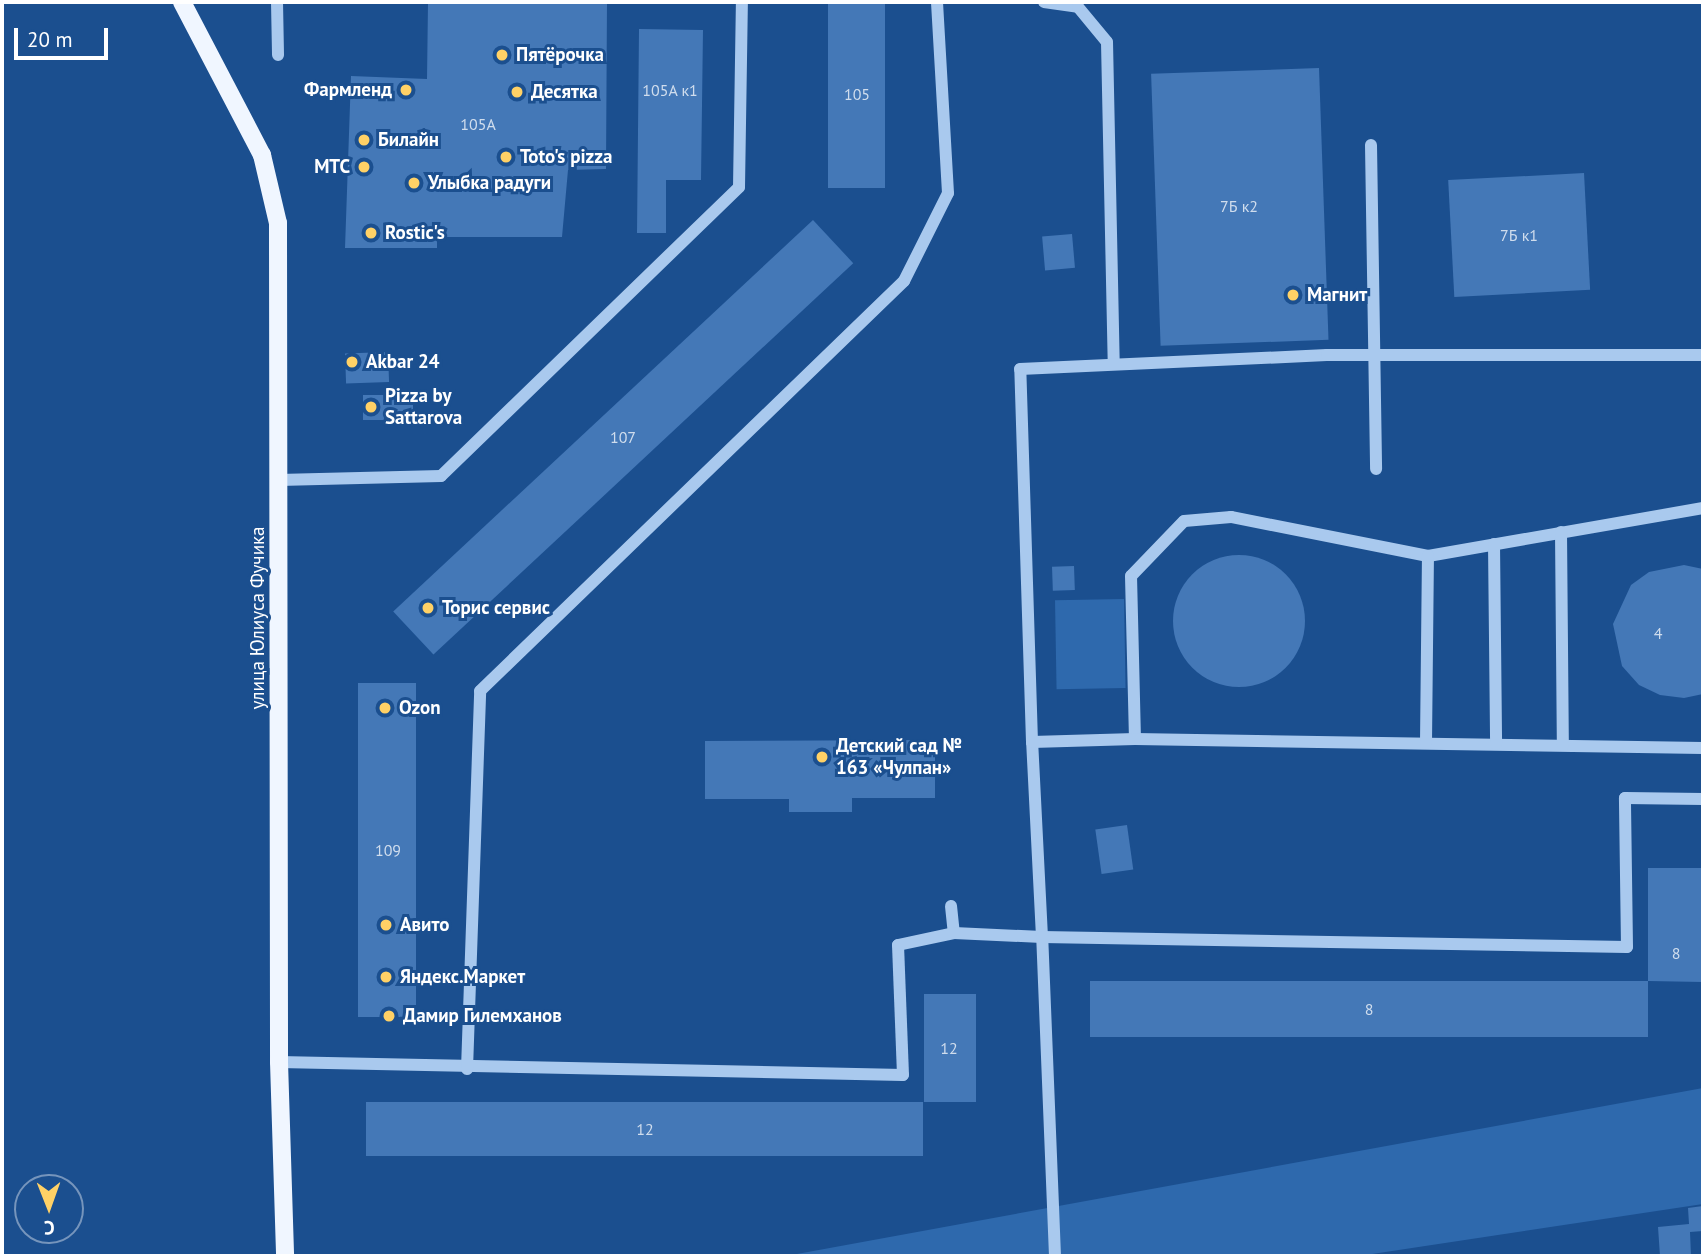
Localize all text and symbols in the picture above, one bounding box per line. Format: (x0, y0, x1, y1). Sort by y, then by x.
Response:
scale bar (18, 14, 112, 58)
text: 20 m (27, 26, 73, 53)
place label: Пятёрочка (516, 44, 604, 66)
marker: Пятёрочка (494, 47, 510, 63)
place label: Фармленд (304, 79, 392, 101)
house number: 105А к1 (642, 80, 698, 100)
place label: Десятка (531, 81, 598, 103)
marker: Фармленд (398, 82, 414, 98)
marker: Десятка (509, 84, 525, 100)
house number: 105 (844, 84, 870, 104)
house number: 105А (460, 114, 496, 134)
place label: Билайн (378, 129, 439, 151)
marker: Билайн (356, 132, 372, 148)
place label: Toto's pizza (520, 146, 612, 168)
marker: Toto's pizza (498, 149, 514, 165)
place label: МТС (314, 156, 350, 178)
marker: МТС (356, 159, 372, 175)
place label: Улыбка радуги (428, 172, 551, 194)
marker: Улыбка радуги (406, 175, 422, 191)
house number: 7Б к2 (1220, 196, 1258, 216)
place label: Rostic's (385, 222, 445, 244)
marker: Rostic's (363, 225, 379, 241)
house number: 7Б к1 (1500, 225, 1538, 245)
place label: Магнит (1307, 284, 1367, 306)
marker: Магнит (1285, 287, 1301, 303)
place label: Akbar 24 (366, 351, 439, 373)
marker: Akbar 24 (344, 354, 360, 370)
place label: Pizza by Sattarova (385, 385, 462, 429)
marker: Pizza by Sattarova (363, 399, 379, 415)
house number: 107 (610, 427, 636, 447)
street label: улица Юлиуса Фучика (247, 526, 269, 710)
place label: Торис сервис (442, 597, 550, 619)
marker: Торис сервис (420, 600, 436, 616)
house number: 4 (1654, 623, 1662, 643)
place label: Ozon (399, 697, 441, 719)
marker: Ozon (377, 700, 393, 716)
place label: Детский сад № 163 «Чулпан» (836, 735, 962, 779)
marker: Детский сад № 163 «Чулпан» (814, 749, 830, 765)
house number: 109 (375, 840, 401, 860)
place label: Авито (400, 914, 449, 936)
marker: Авито (378, 917, 394, 933)
house number: 8 (1672, 943, 1680, 963)
place label: Яндекс.Маркет (400, 966, 525, 988)
marker: Яндекс.Маркет (378, 969, 394, 985)
house number: 8 (1365, 999, 1373, 1019)
place label: Дамир Гилемханов (403, 1005, 562, 1027)
marker: Дамир Гилемханов (381, 1008, 397, 1024)
house number: 12 (940, 1038, 958, 1058)
house number: 12 (636, 1119, 654, 1139)
north arrow (14, 1174, 84, 1244)
text: С (44, 1216, 55, 1240)

